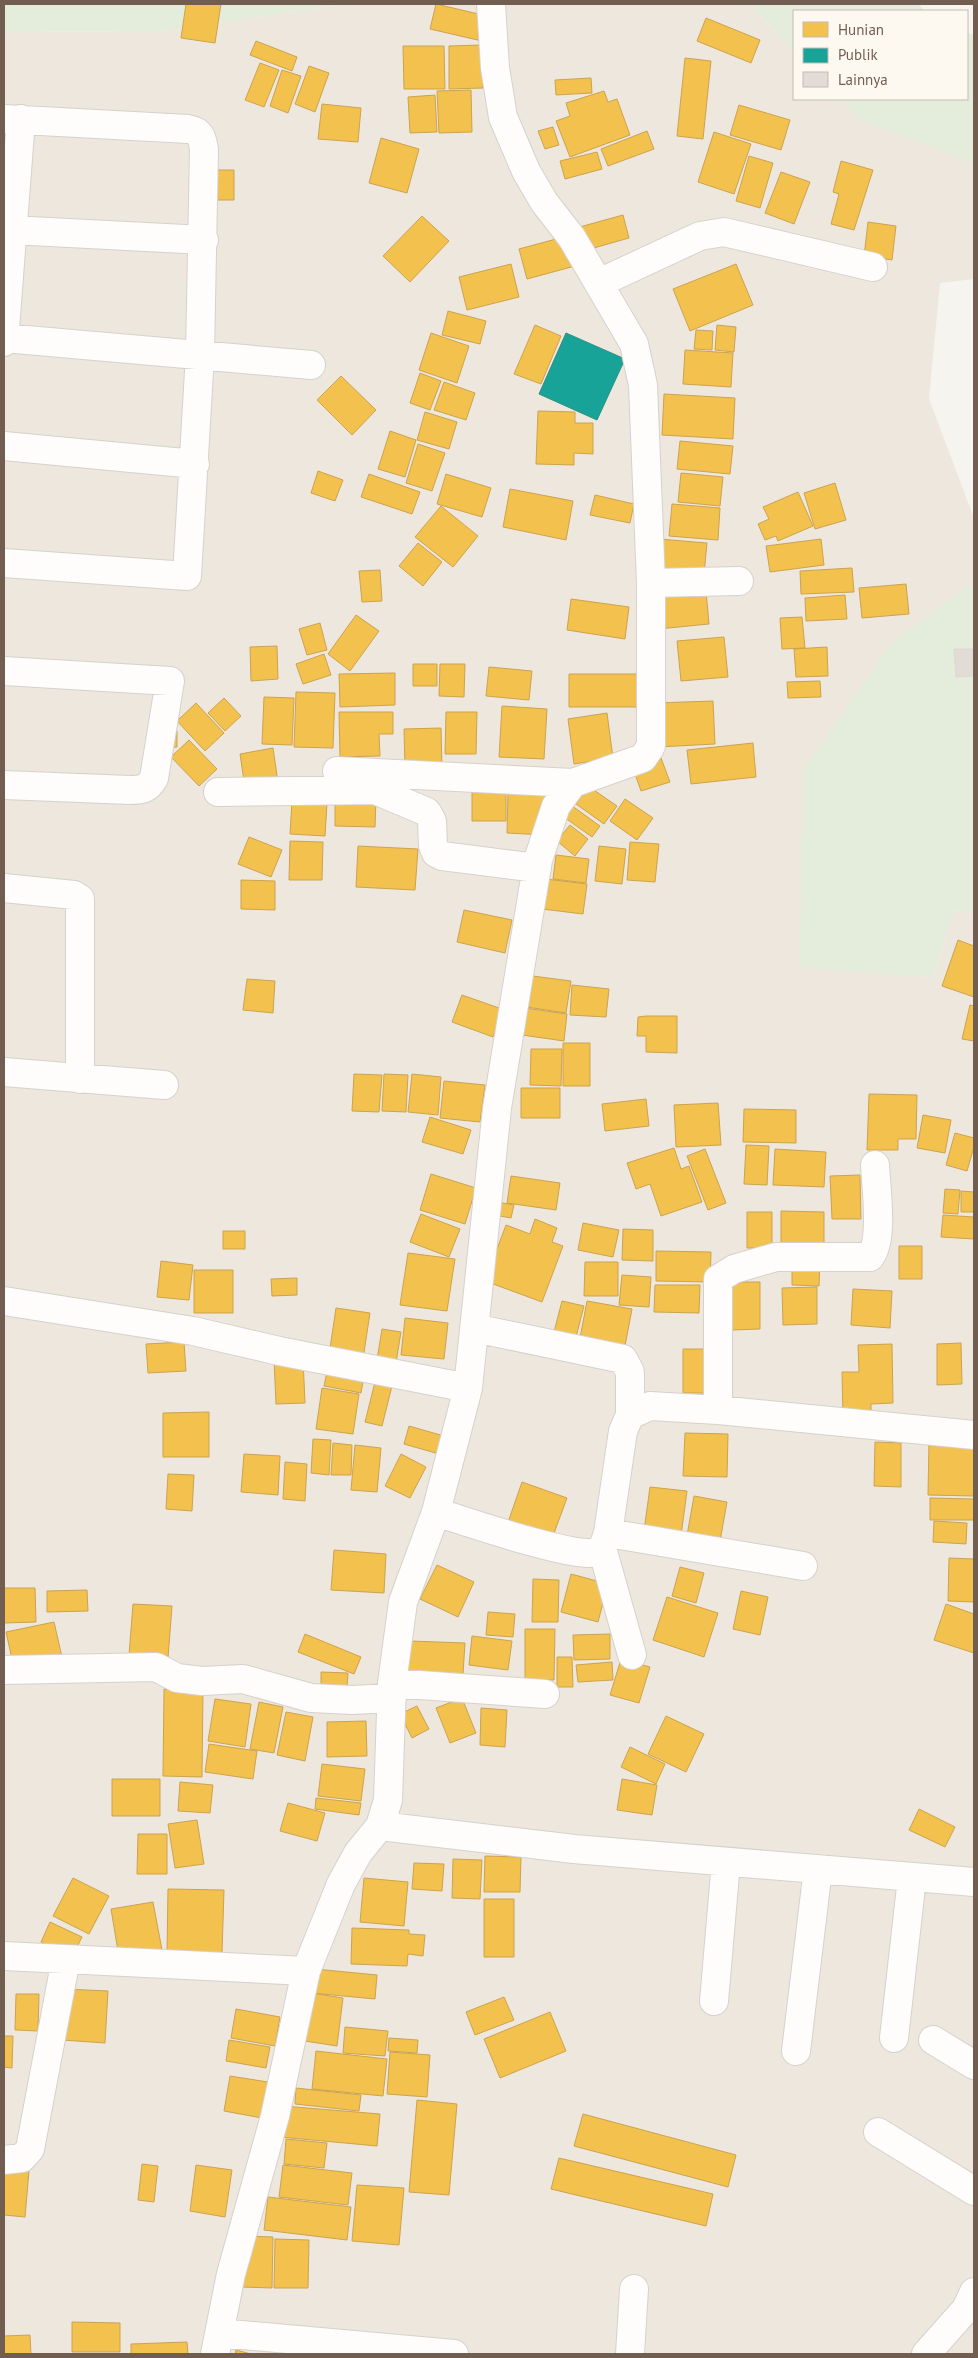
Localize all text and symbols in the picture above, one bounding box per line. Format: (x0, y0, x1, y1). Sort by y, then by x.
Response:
legend (793, 10, 968, 100)
text: Hunian (838, 20, 884, 39)
text: Publik (838, 45, 878, 64)
text: Lainnya (838, 70, 888, 89)

